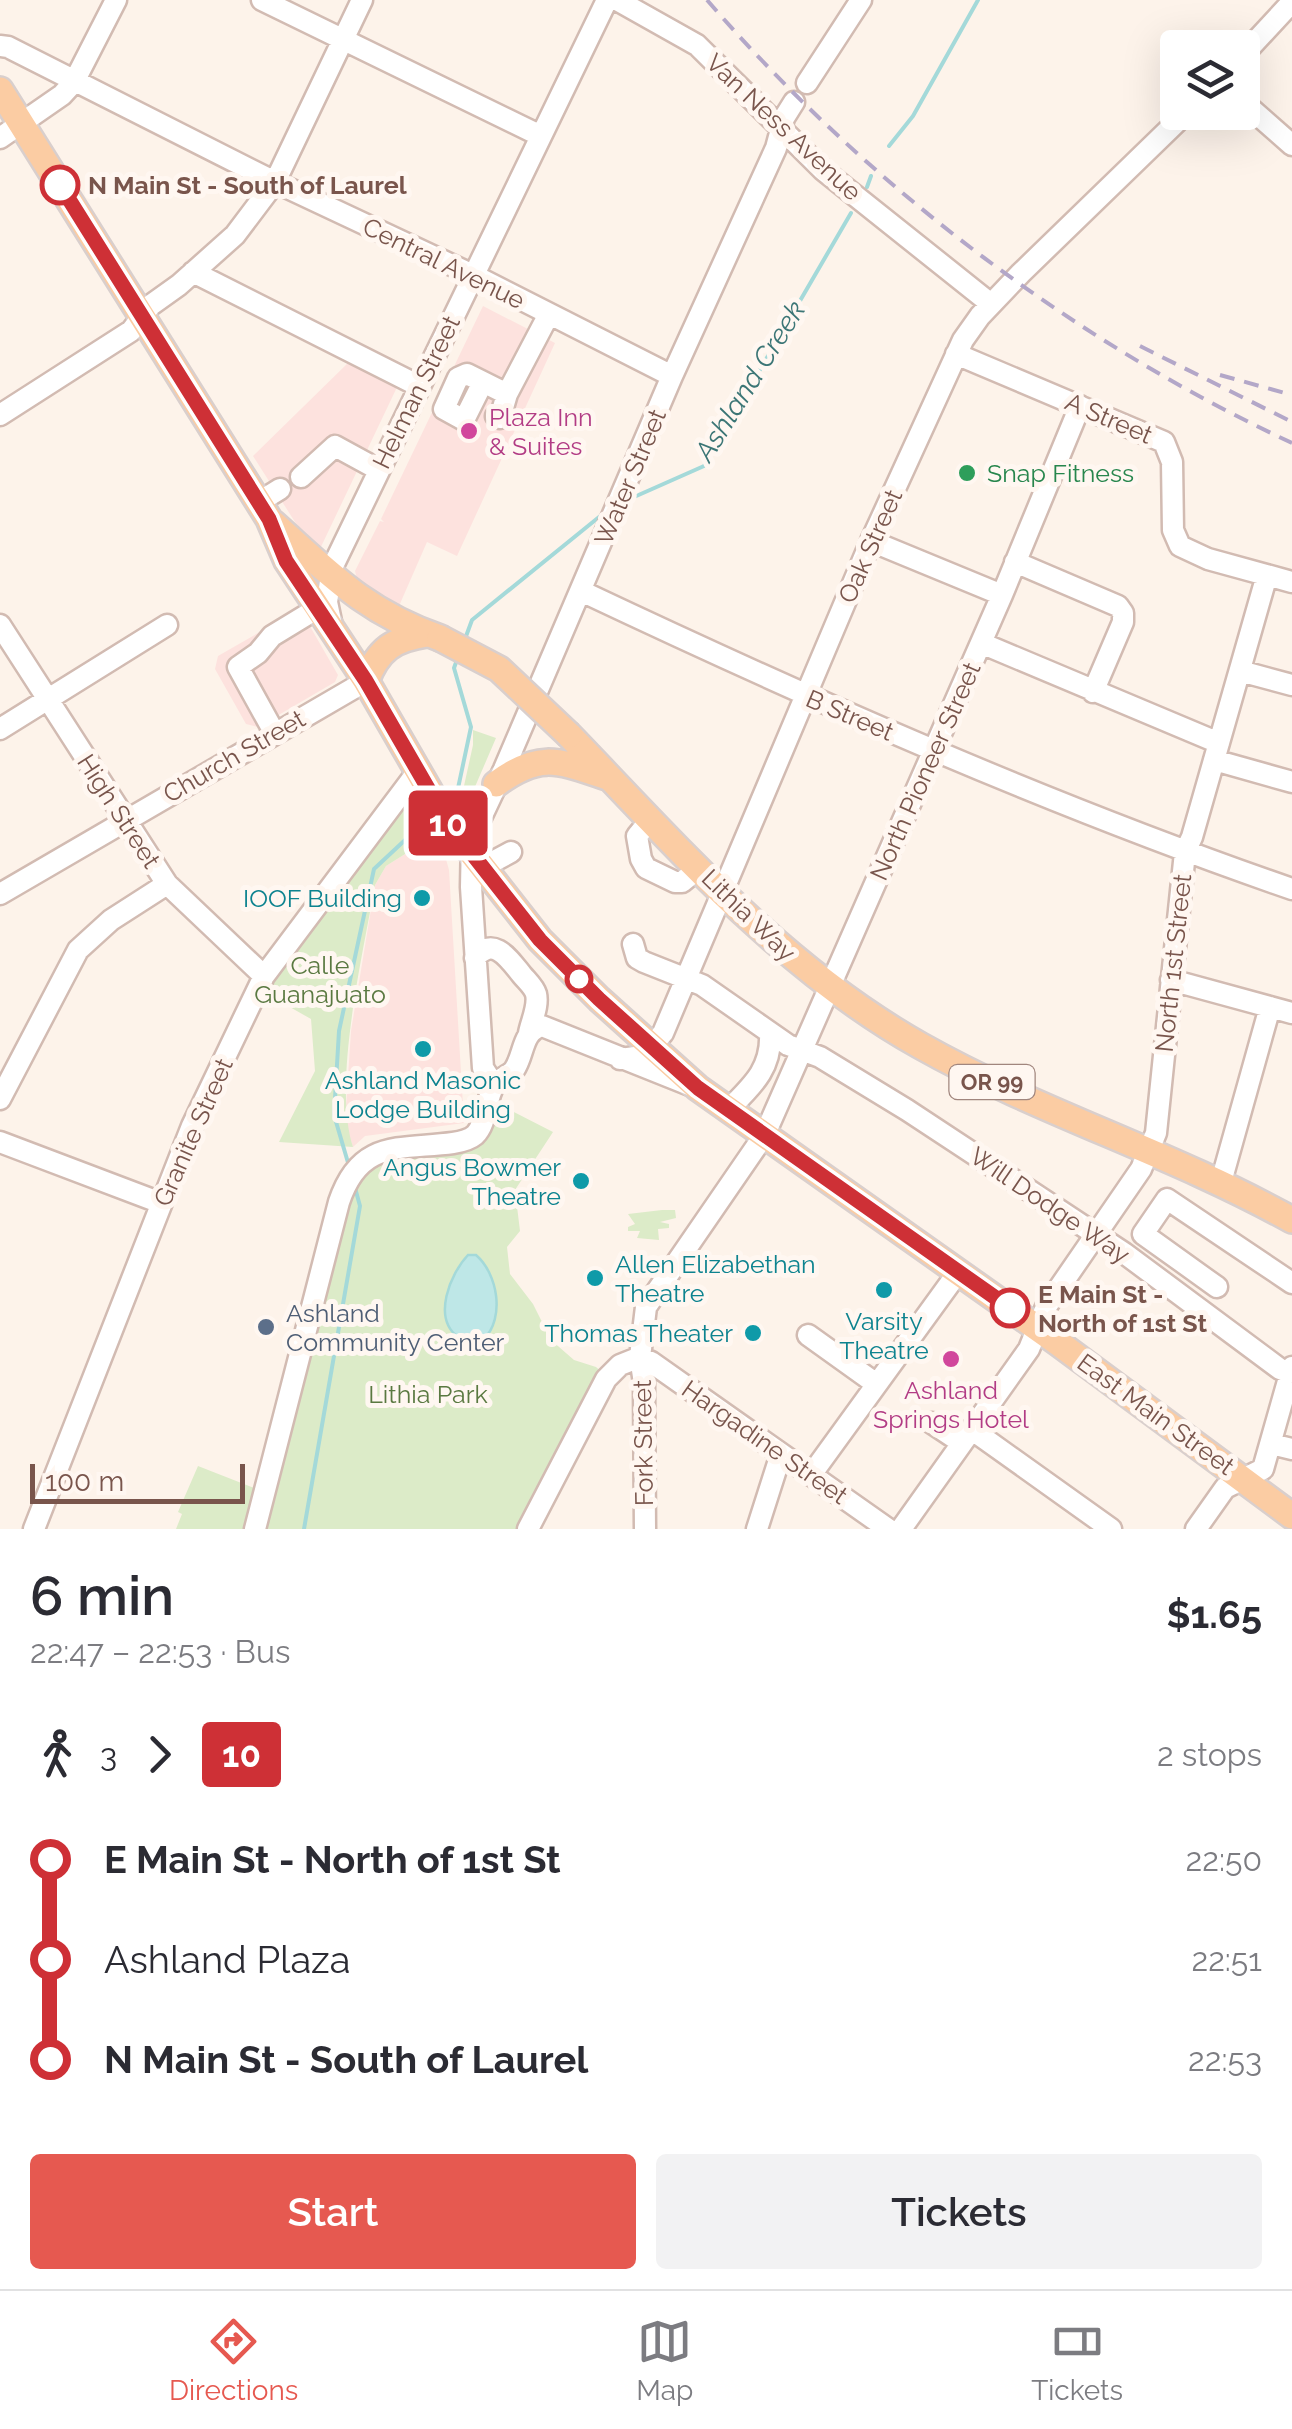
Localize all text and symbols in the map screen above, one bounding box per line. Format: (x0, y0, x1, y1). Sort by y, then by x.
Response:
map controls (1160, 30, 1260, 130)
button: layers (1160, 30, 1260, 130)
street label: Van Ness Avenue (700, 47, 868, 207)
marker: N Main St - South of Laurel (41, 166, 79, 204)
place label: N Main St - South of Laurel (88, 170, 407, 200)
street label: Central Avenue (358, 211, 530, 315)
water label: Ashland Creek (687, 295, 812, 469)
street label: Helman Street (366, 310, 466, 473)
street label: A Street (1061, 386, 1158, 450)
place label: Plaza Inn & Suites (489, 402, 593, 461)
street label: Water Street (588, 404, 672, 550)
marker: Plaza Inn & Suites (458, 420, 480, 442)
place label: Snap Fitness (987, 458, 1134, 488)
marker: Snap Fitness (956, 462, 978, 484)
street label: Oak Street (832, 484, 909, 607)
street label: North Pioneer Street (863, 657, 987, 885)
street label: B Street (802, 683, 899, 747)
street label: Church Street (158, 703, 311, 809)
street label: High Street (71, 748, 167, 874)
line badge: 10 (403, 790, 493, 856)
text: 10 (429, 803, 467, 844)
street label: Lithia Way (696, 863, 803, 967)
street label: North 1st Street (1149, 872, 1197, 1054)
place label: IOOF Building (243, 883, 402, 913)
marker: IOOF Building (411, 887, 433, 909)
park label: Calle Guanajuato (254, 950, 386, 1009)
unlabelled marker (566, 966, 592, 992)
marker: Ashland Masonic Lodge Building (412, 1038, 434, 1060)
street label: Granite Street (147, 1053, 239, 1211)
place label: Ashland Masonic Lodge Building (325, 1065, 521, 1124)
road number: OR 99 (950, 1065, 1034, 1099)
street label: Will Dodge Way (964, 1140, 1136, 1270)
place label: Angus Bowmer Theatre (383, 1152, 561, 1211)
marker: Angus Bowmer Theatre (570, 1170, 592, 1192)
place label: Allen Elizabethan Theatre (615, 1249, 816, 1308)
marker: Allen Elizabethan Theatre (584, 1267, 606, 1289)
marker: Varsity Theatre (873, 1279, 895, 1301)
place label: E Main St - North of 1st St (1038, 1279, 1207, 1338)
marker: E Main St - North of 1st St (991, 1289, 1029, 1327)
place label: Ashland Community Center (286, 1298, 505, 1357)
place label: Varsity Theatre (839, 1306, 929, 1365)
marker: Ashland Community Center (255, 1316, 277, 1338)
place label: Thomas Theater (544, 1318, 733, 1348)
marker: Thomas Theater (742, 1322, 764, 1344)
street label: East Main Street (1072, 1347, 1241, 1481)
marker: Ashland Springs Hotel (940, 1348, 962, 1370)
street label: Hargadine Street (676, 1374, 854, 1511)
place label: Ashland Springs Hotel (873, 1375, 1029, 1434)
park label: Lithia Park (368, 1379, 488, 1409)
street label: Fork Street (627, 1379, 659, 1507)
scale bar (30, 1459, 245, 1504)
text: 100 m (45, 1465, 124, 1498)
text: 6 min (30, 1563, 174, 1628)
text: $1.65 (1166, 1592, 1262, 1637)
text: 22:47 – 22:53 · Bus (30, 1633, 290, 1670)
icon: walk (30, 1727, 85, 1782)
icon: forward (132, 1727, 187, 1782)
text: 10 (222, 1734, 261, 1775)
text: 3 (100, 1736, 117, 1773)
text: 2 stops (1157, 1736, 1262, 1773)
text: E Main St - North of 1st St (104, 1837, 561, 1882)
text: 22:50 (1186, 1841, 1262, 1878)
text: Ashland Plaza (104, 1937, 351, 1982)
text: 22:51 (1192, 1941, 1262, 1978)
text: N Main St - South of Laurel (104, 2037, 588, 2082)
text: 22:53 (1188, 2041, 1262, 2078)
button: Start (30, 2154, 636, 2269)
button: Tickets (656, 2154, 1262, 2269)
tab: Directions (169, 2314, 298, 2407)
tab: Map (636, 2314, 693, 2407)
tab: Tickets (1031, 2314, 1123, 2407)

